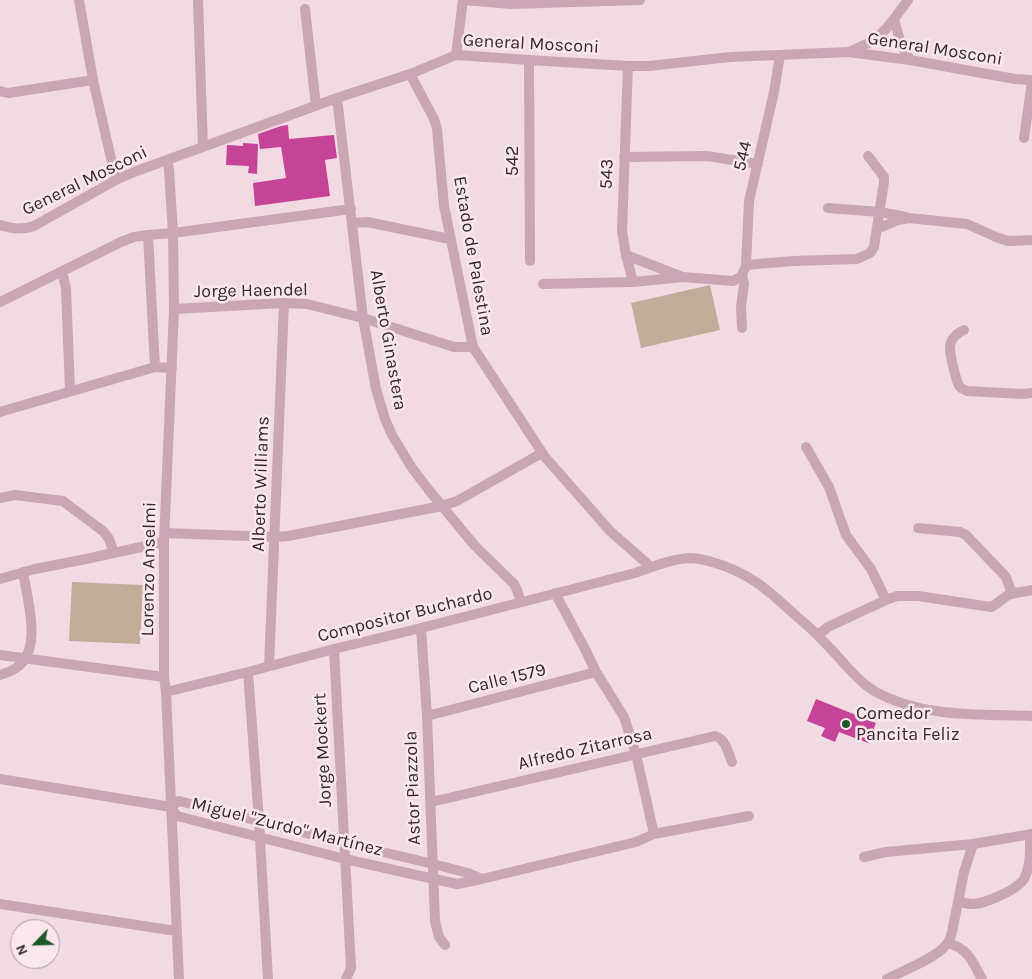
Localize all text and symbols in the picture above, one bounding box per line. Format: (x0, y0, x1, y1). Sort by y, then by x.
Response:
street label: General Mosconi (866, 28, 1004, 70)
street label: General Mosconi (462, 30, 600, 58)
street label: 544 (729, 139, 757, 173)
street label: General Mosconi (19, 141, 151, 221)
street label: 542 (502, 146, 524, 176)
street label: 543 (596, 158, 618, 190)
street label: Estado de Palestina (448, 174, 498, 338)
street label: Alberto Ginastera (365, 268, 411, 412)
street label: Jorge Haendel (194, 279, 308, 303)
street label: Alberto Williams (248, 416, 274, 552)
street label: Lorenzo Anselmi (137, 501, 161, 637)
street label: Compositor Buchardo (315, 583, 495, 647)
street label: Calle 1579 (466, 659, 548, 699)
street label: Jorge Mockert (309, 692, 337, 808)
place label: Comedor Pancita Feliz (856, 703, 959, 746)
marker: Comedor Pancita Feliz (840, 718, 852, 730)
street label: Alfredo Zitarrosa (516, 723, 654, 775)
street label: Astor Piazzola (400, 731, 426, 845)
street label: Miguel "Zurdo" Martínez (189, 793, 385, 861)
north arrow (10, 919, 60, 969)
text: N (12, 942, 32, 958)

